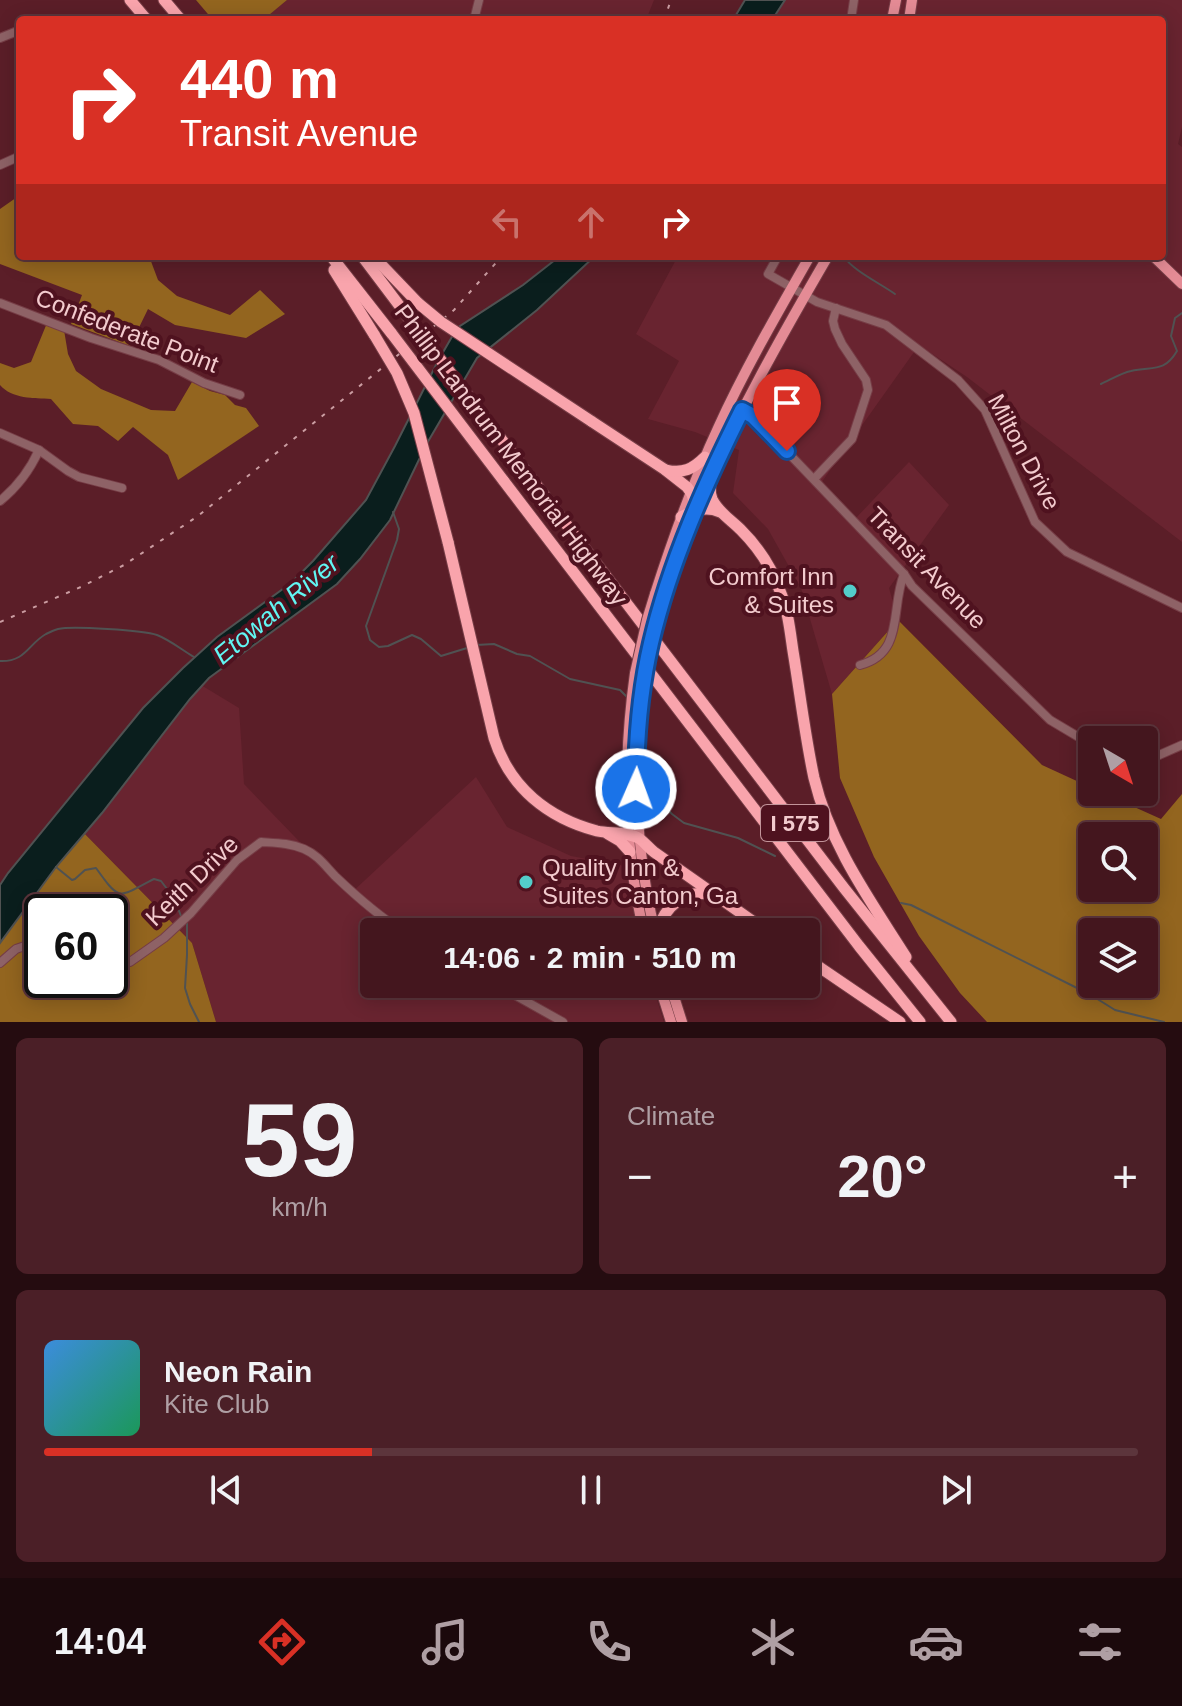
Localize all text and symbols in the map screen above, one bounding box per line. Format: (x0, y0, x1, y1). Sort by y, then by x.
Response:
text: 440 m (180, 47, 339, 110)
icon: right (48, 48, 152, 152)
text: Transit Avenue (180, 113, 418, 154)
icon: left (485, 200, 529, 244)
icon: ahead (569, 200, 613, 244)
icon: right (653, 200, 697, 244)
street label: Confederate Point (32, 283, 223, 378)
street label: Phillip Landrum Memorial Highway (389, 299, 633, 610)
pin (753, 369, 821, 451)
icon: arrive (765, 381, 809, 425)
street label: Milton Drive (983, 389, 1066, 514)
street label: Transit Avenue (863, 501, 992, 634)
water label: Etowah River (207, 547, 346, 670)
place label: Comfort Inn & Suites (709, 563, 834, 618)
marker: Comfort Inn & Suites (841, 582, 859, 600)
north arrow (1078, 726, 1158, 806)
map controls (1078, 726, 1158, 998)
position arrow (594, 747, 678, 831)
road number: I 575 (761, 805, 829, 841)
button: search (1078, 822, 1158, 902)
street label: Keith Drive (140, 830, 243, 931)
place label: Quality Inn & Suites Canton, Ga (542, 854, 739, 909)
marker: Quality Inn & Suites Canton, Ga (517, 873, 535, 891)
speed limit sign: 60 (24, 894, 128, 998)
button: layers (1078, 918, 1158, 998)
text: 14:06 · 2 min · 510 m (443, 941, 737, 974)
text: 59 (242, 1082, 357, 1198)
text: Climate (627, 1101, 715, 1131)
text: 20° (837, 1143, 928, 1210)
text: − (627, 1152, 653, 1201)
text: + (1112, 1152, 1138, 1201)
text: km/h (271, 1192, 328, 1222)
text: Neon Rain (164, 1355, 312, 1388)
text: Kite Club (164, 1389, 270, 1419)
icon: previous (204, 1468, 248, 1512)
icon: pause (569, 1468, 613, 1512)
icon: next (934, 1468, 978, 1512)
icon: directions (254, 1614, 310, 1670)
icon: music (417, 1614, 473, 1670)
icon: phone (581, 1614, 637, 1670)
icon: climate (745, 1614, 801, 1670)
icon: car (908, 1614, 964, 1670)
icon: filters (1072, 1614, 1128, 1670)
text: 14:04 (54, 1621, 146, 1662)

